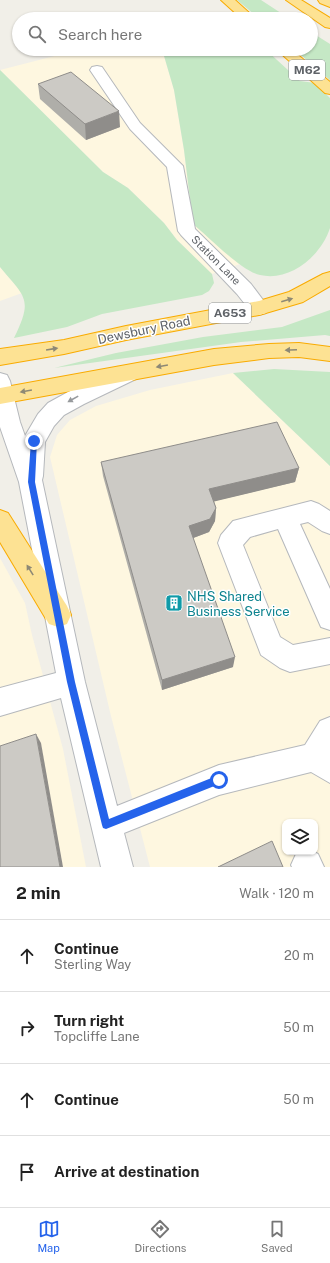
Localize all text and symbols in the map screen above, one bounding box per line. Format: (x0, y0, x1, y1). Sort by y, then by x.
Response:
search box (12, 12, 318, 56)
icon: search (26, 23, 48, 45)
text: Search here (58, 26, 142, 43)
road number: M62 (289, 60, 325, 80)
street label: Station Lane (189, 233, 243, 287)
one-way arrow (281, 297, 293, 303)
road number: A653 (209, 303, 251, 323)
street label: Dewsbury Road (96, 313, 192, 347)
one-way arrow (46, 346, 58, 352)
one-way arrow (284, 347, 297, 353)
one-way arrow (156, 364, 169, 370)
one-way arrow (20, 388, 33, 394)
one-way arrow (67, 396, 79, 403)
route end (25, 432, 43, 450)
one-way arrow (26, 565, 34, 575)
place label: NHS Shared Business Service (187, 589, 290, 619)
building icon: NHS Shared Business Service (164, 593, 184, 613)
route start (210, 771, 228, 789)
map controls (282, 819, 318, 855)
button: layers (282, 819, 318, 855)
text: 2 min (16, 883, 61, 903)
text: Walk · 120 m (239, 886, 314, 901)
text: Continue (54, 940, 119, 957)
icon: ahead (16, 945, 38, 967)
text: 20 m (284, 948, 314, 963)
text: Sterling Way (54, 957, 131, 972)
text: Turn right (54, 1012, 124, 1029)
icon: right (16, 1017, 38, 1039)
text: 50 m (283, 1020, 314, 1035)
text: Topcliffe Lane (54, 1029, 140, 1044)
icon: ahead (16, 1089, 38, 1111)
text: Continue (54, 1091, 119, 1108)
text: 50 m (283, 1092, 314, 1107)
icon: arrive (16, 1161, 38, 1183)
text: Arrive at destination (54, 1163, 199, 1180)
tab: Map (37, 1218, 60, 1254)
tab: Directions (135, 1218, 186, 1254)
tab: Saved (261, 1218, 293, 1254)

